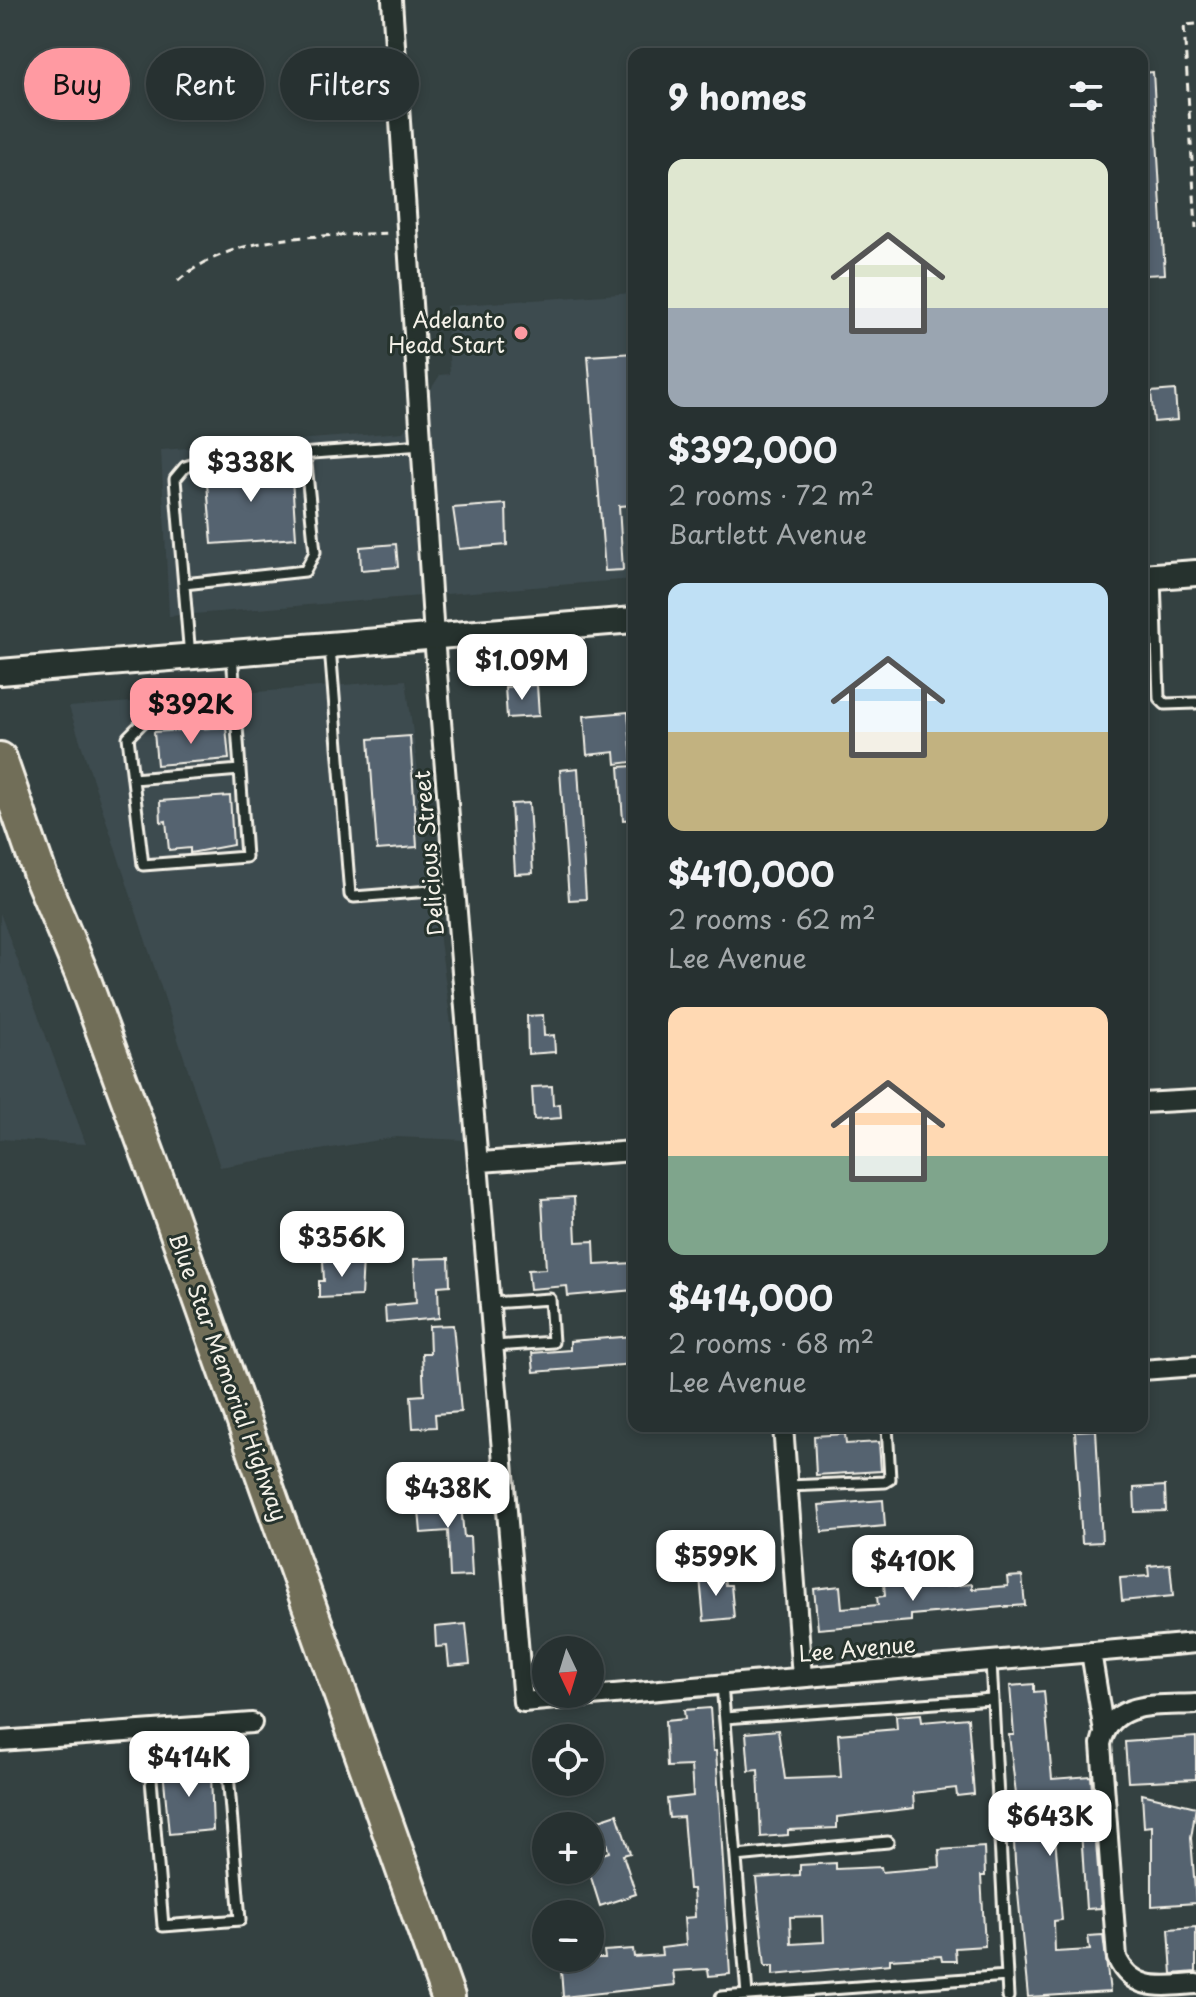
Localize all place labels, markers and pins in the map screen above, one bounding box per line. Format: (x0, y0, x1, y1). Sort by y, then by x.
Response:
place label: Adelanto Head Start (388, 302, 505, 360)
marker: Adelanto Head Start (512, 324, 530, 342)
pin: $338K (195, 436, 307, 504)
pin: $1.09M (457, 634, 587, 702)
pin: $392K (135, 678, 247, 746)
pin: $356K (286, 1211, 398, 1279)
pin: $438K (392, 1462, 504, 1530)
pin: $599K (660, 1530, 772, 1598)
pin: $410K (857, 1535, 969, 1603)
pin: $414K (133, 1731, 245, 1799)
pin: $643K (994, 1790, 1106, 1858)

